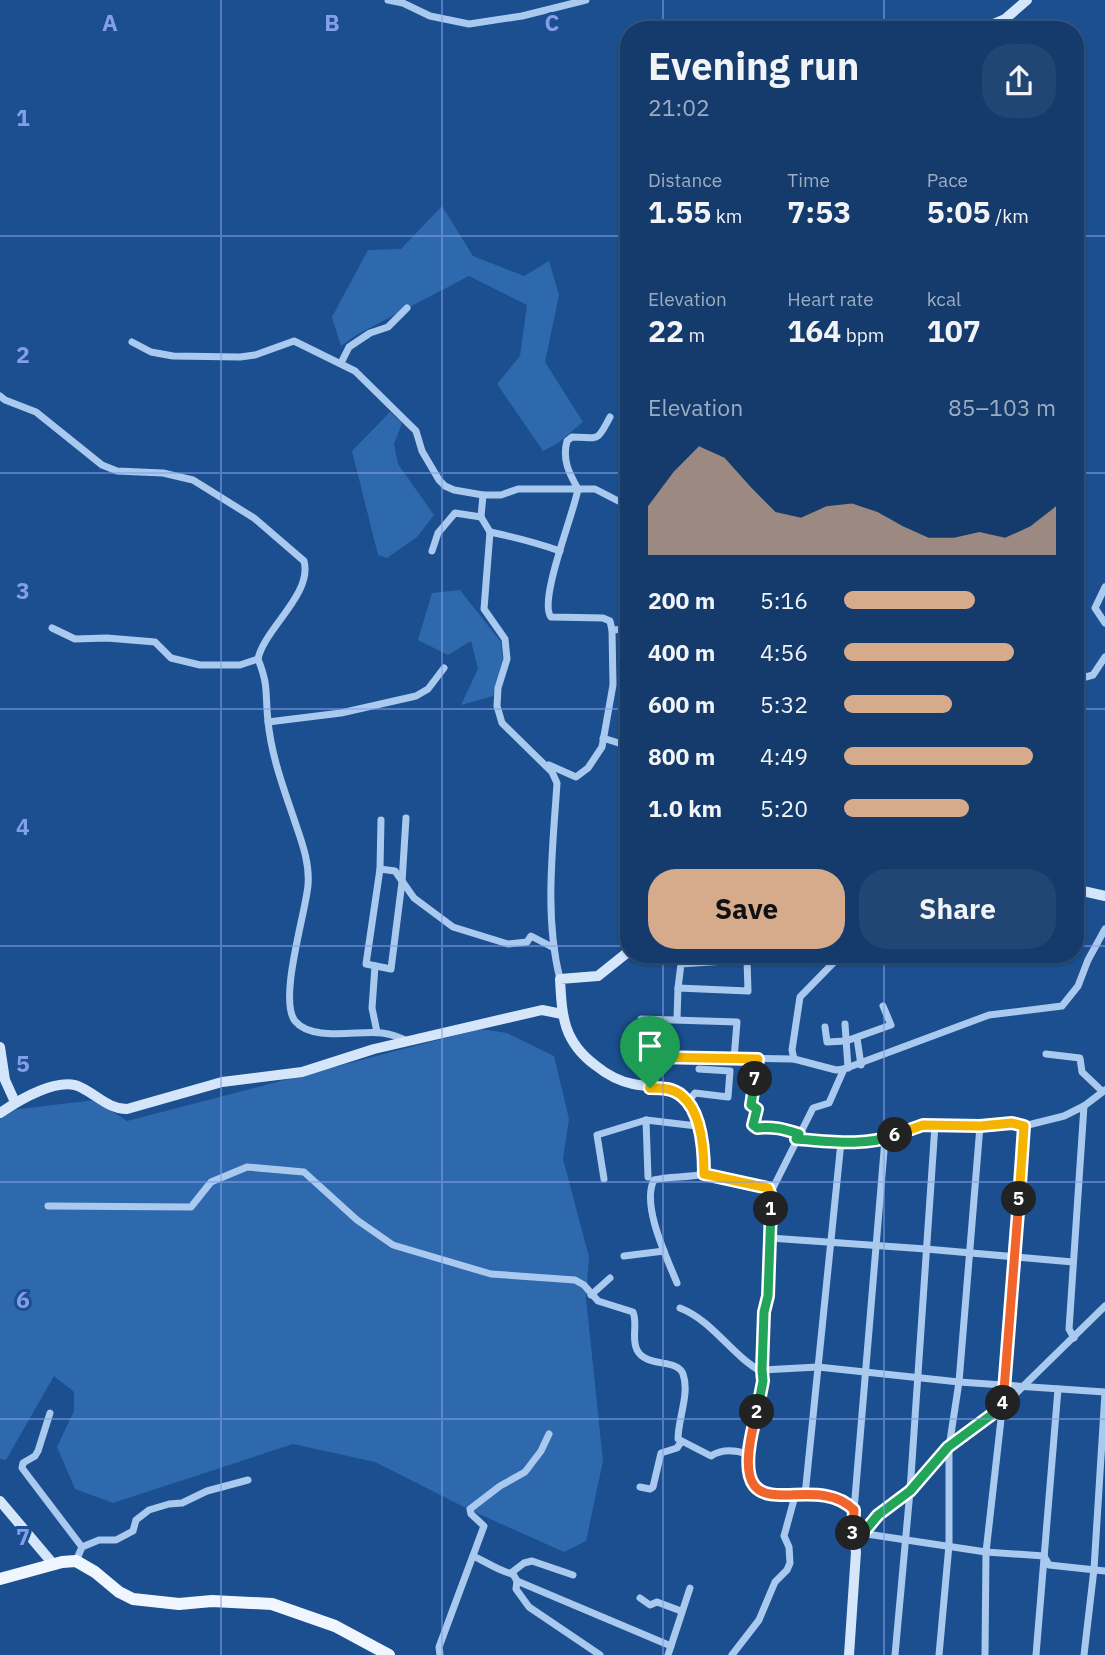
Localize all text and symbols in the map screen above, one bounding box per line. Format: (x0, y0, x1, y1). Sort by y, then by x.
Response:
text: A (102, 7, 118, 37)
text: B (324, 7, 340, 37)
text: C (545, 7, 560, 37)
text: Evening run (648, 41, 859, 90)
button: share (982, 44, 1056, 118)
text: 21:02 (648, 92, 710, 122)
text: 1 (16, 102, 30, 132)
text: Distance (648, 168, 722, 192)
text: Time (787, 168, 830, 192)
text: Pace (927, 168, 968, 192)
text: 1.55 (648, 192, 711, 231)
text: 7:53 (787, 192, 851, 231)
text: 5:05 (927, 192, 991, 231)
text: km (711, 204, 742, 228)
text: /km (991, 204, 1029, 228)
text: Elevation (648, 287, 727, 311)
text: Heart rate (787, 287, 874, 311)
text: kcal (927, 287, 961, 311)
text: 22 (648, 311, 684, 350)
text: 164 (787, 311, 841, 350)
text: 107 (927, 311, 981, 350)
text: m (684, 323, 705, 347)
text: bpm (841, 323, 884, 347)
text: 2 (16, 339, 30, 369)
text: Elevation (648, 392, 743, 422)
text: 85–103 m (948, 392, 1056, 422)
text: 3 (16, 575, 30, 605)
text: 200 m (648, 585, 715, 615)
text: 5:16 (760, 585, 808, 615)
text: 400 m (648, 637, 715, 667)
text: 4:56 (760, 637, 808, 667)
text: 600 m (648, 689, 715, 719)
text: 5:32 (760, 689, 808, 719)
text: 800 m (648, 741, 715, 771)
text: 4:49 (760, 741, 808, 771)
text: 1.0 km (648, 793, 722, 823)
text: 5:20 (760, 793, 808, 823)
text: 4 (16, 811, 30, 841)
button: Save (648, 869, 845, 949)
button: Share (859, 869, 1056, 949)
pin (620, 1016, 680, 1088)
icon: arrive (631, 1027, 669, 1065)
text: 5 (16, 1048, 30, 1078)
pin: 7 (738, 1062, 772, 1096)
text: 7 (749, 1066, 760, 1090)
pin: 6 (878, 1118, 912, 1152)
text: 6 (889, 1122, 900, 1146)
pin: 5 (1002, 1182, 1036, 1216)
text: 5 (1013, 1186, 1024, 1210)
pin: 1 (754, 1192, 788, 1226)
text: 1 (765, 1196, 776, 1220)
text: 6 (16, 1284, 30, 1314)
pin: 4 (986, 1386, 1020, 1420)
text: 4 (997, 1390, 1008, 1414)
pin: 2 (740, 1394, 774, 1430)
text: 2 (751, 1399, 762, 1423)
pin: 3 (836, 1516, 870, 1550)
text: 3 (847, 1520, 858, 1544)
text: 7 (16, 1521, 30, 1551)

